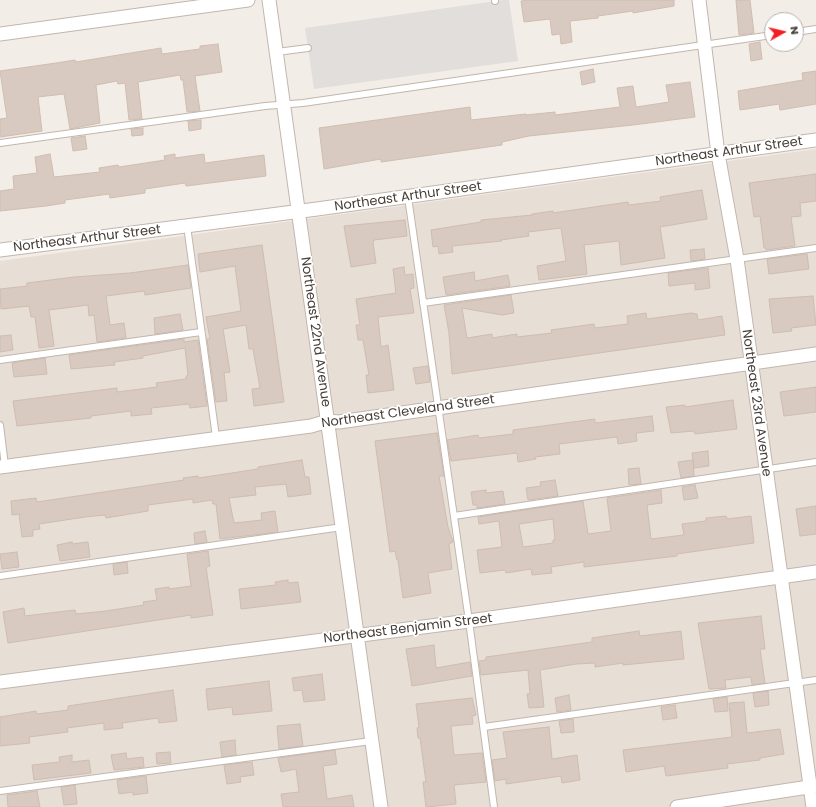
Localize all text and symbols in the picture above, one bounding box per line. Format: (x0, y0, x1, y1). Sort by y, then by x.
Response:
north arrow (764, 12, 804, 52)
text: N (786, 25, 803, 36)
street label: Northeast Arthur Street (654, 134, 804, 170)
street label: Northeast Arthur Street (333, 179, 483, 215)
street label: Northeast Arthur Street (12, 222, 162, 256)
street label: Northeast 22nd Avenue (297, 256, 333, 408)
street label: Northeast 23rd Avenue (738, 329, 774, 477)
street label: Northeast Cleveland Street (321, 392, 495, 432)
street label: Northeast Benjamin Street (323, 611, 493, 647)

